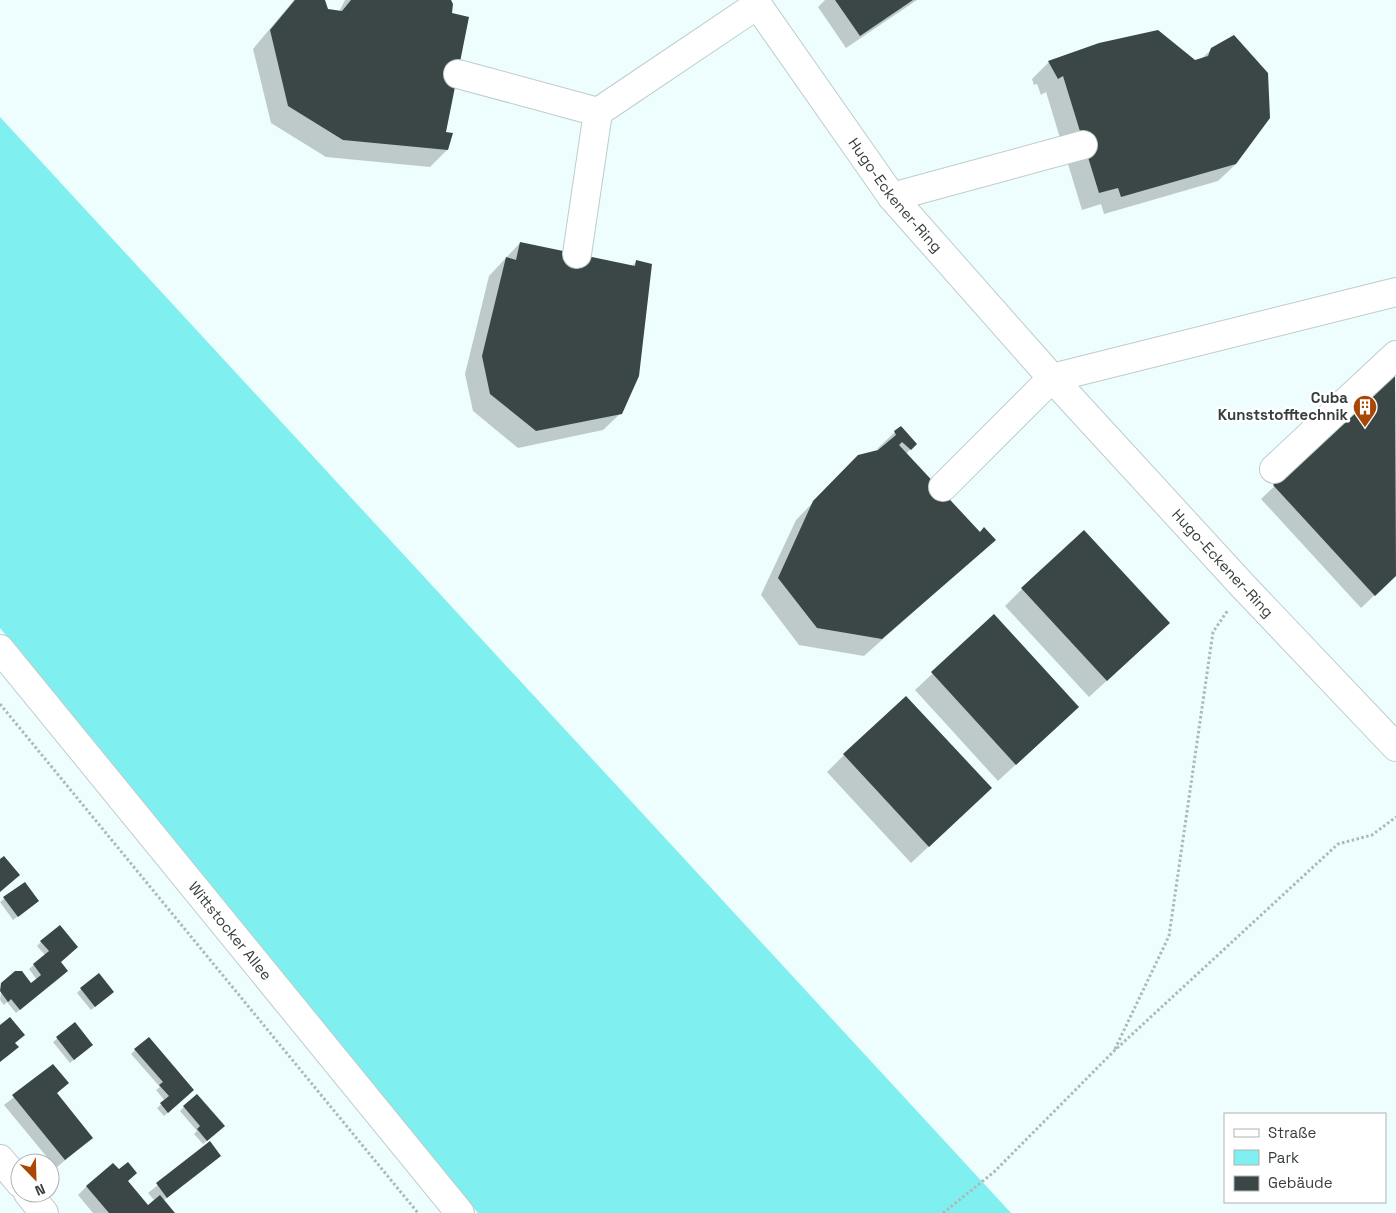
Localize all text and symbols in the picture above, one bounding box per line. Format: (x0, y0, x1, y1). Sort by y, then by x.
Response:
street label: Hugo-Eckener-Ring (844, 134, 947, 256)
place label: Cuba Kunststofftechnik (1218, 388, 1349, 424)
building icon: Cuba Kunststofftechnik (1352, 394, 1378, 428)
street label: Hugo-Eckener-Ring (1168, 505, 1278, 621)
street label: Wittstocker Allee (185, 878, 276, 984)
legend (1224, 1113, 1386, 1203)
text: Straße (1268, 1123, 1317, 1142)
text: Park (1268, 1148, 1299, 1167)
north arrow (10, 1153, 60, 1203)
text: Gebäude (1268, 1173, 1333, 1192)
text: N (32, 1180, 48, 1200)

